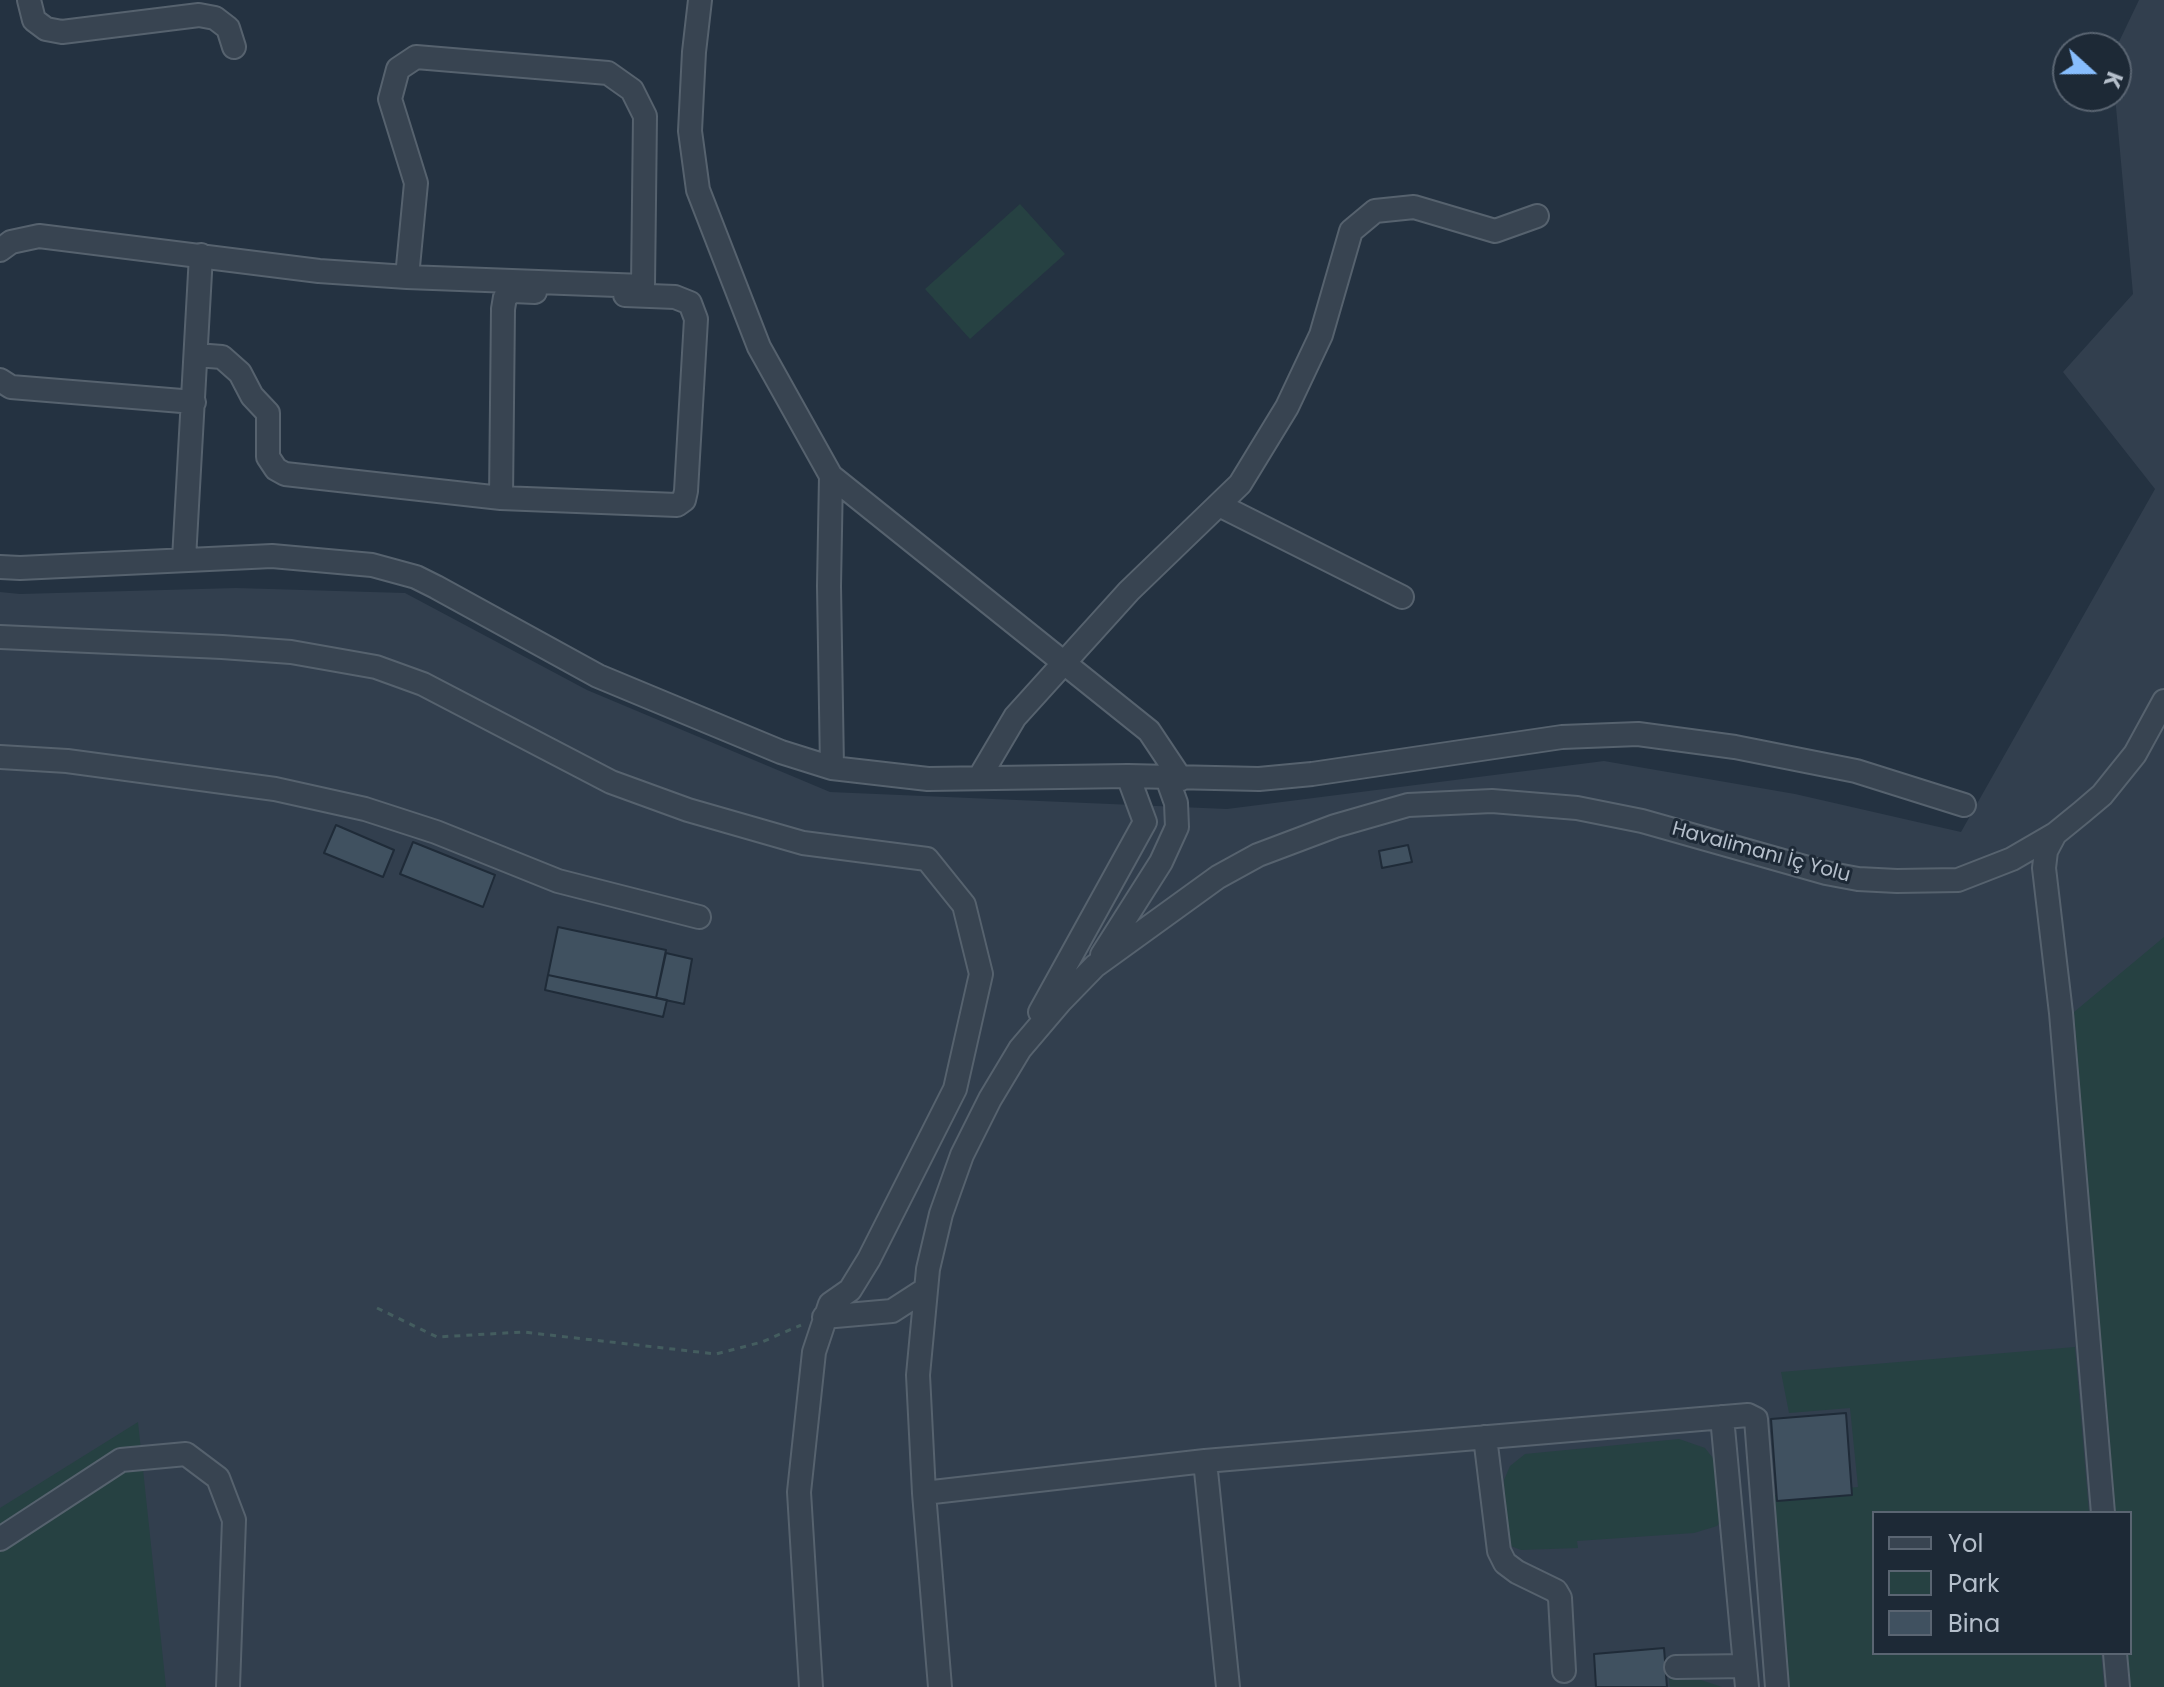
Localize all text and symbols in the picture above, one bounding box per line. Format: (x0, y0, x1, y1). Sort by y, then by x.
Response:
north arrow (2052, 32, 2132, 112)
text: K (2096, 67, 2130, 93)
street label: Havalimanı İç Yolu (1669, 818, 1853, 888)
legend (1872, 1511, 2132, 1655)
text: Yol (1948, 1527, 1983, 1560)
text: Park (1948, 1567, 1999, 1600)
text: Bina (1948, 1607, 2000, 1640)

